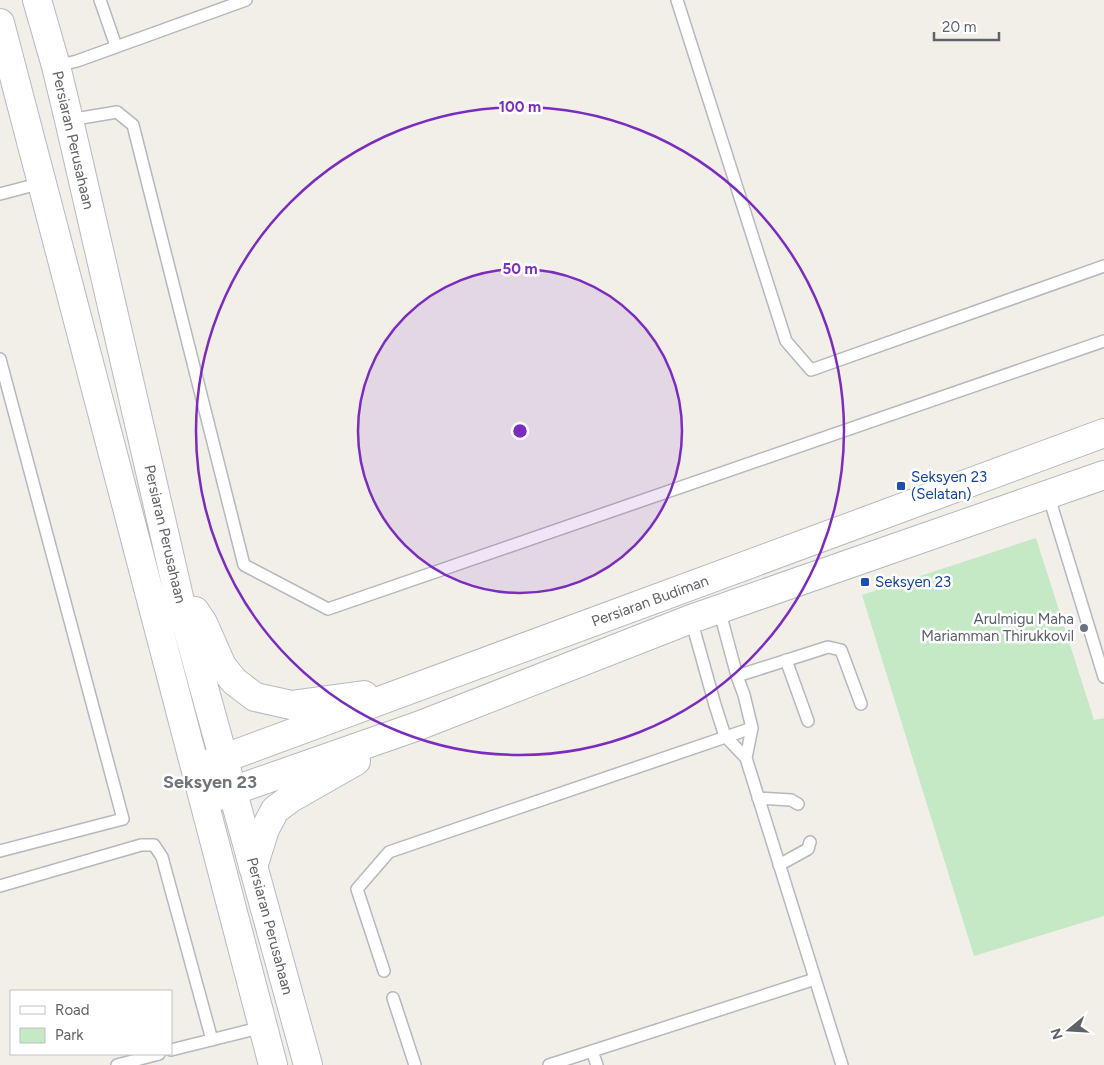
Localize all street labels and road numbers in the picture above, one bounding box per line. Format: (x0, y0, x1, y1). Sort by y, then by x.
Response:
street label: Persiaran Perusahaan (48, 69, 98, 211)
street label: Persiaran Perusahaan (140, 463, 190, 605)
street label: Persiaran Budiman (589, 571, 711, 631)
street label: Persiaran Perusahaan (243, 855, 297, 997)

